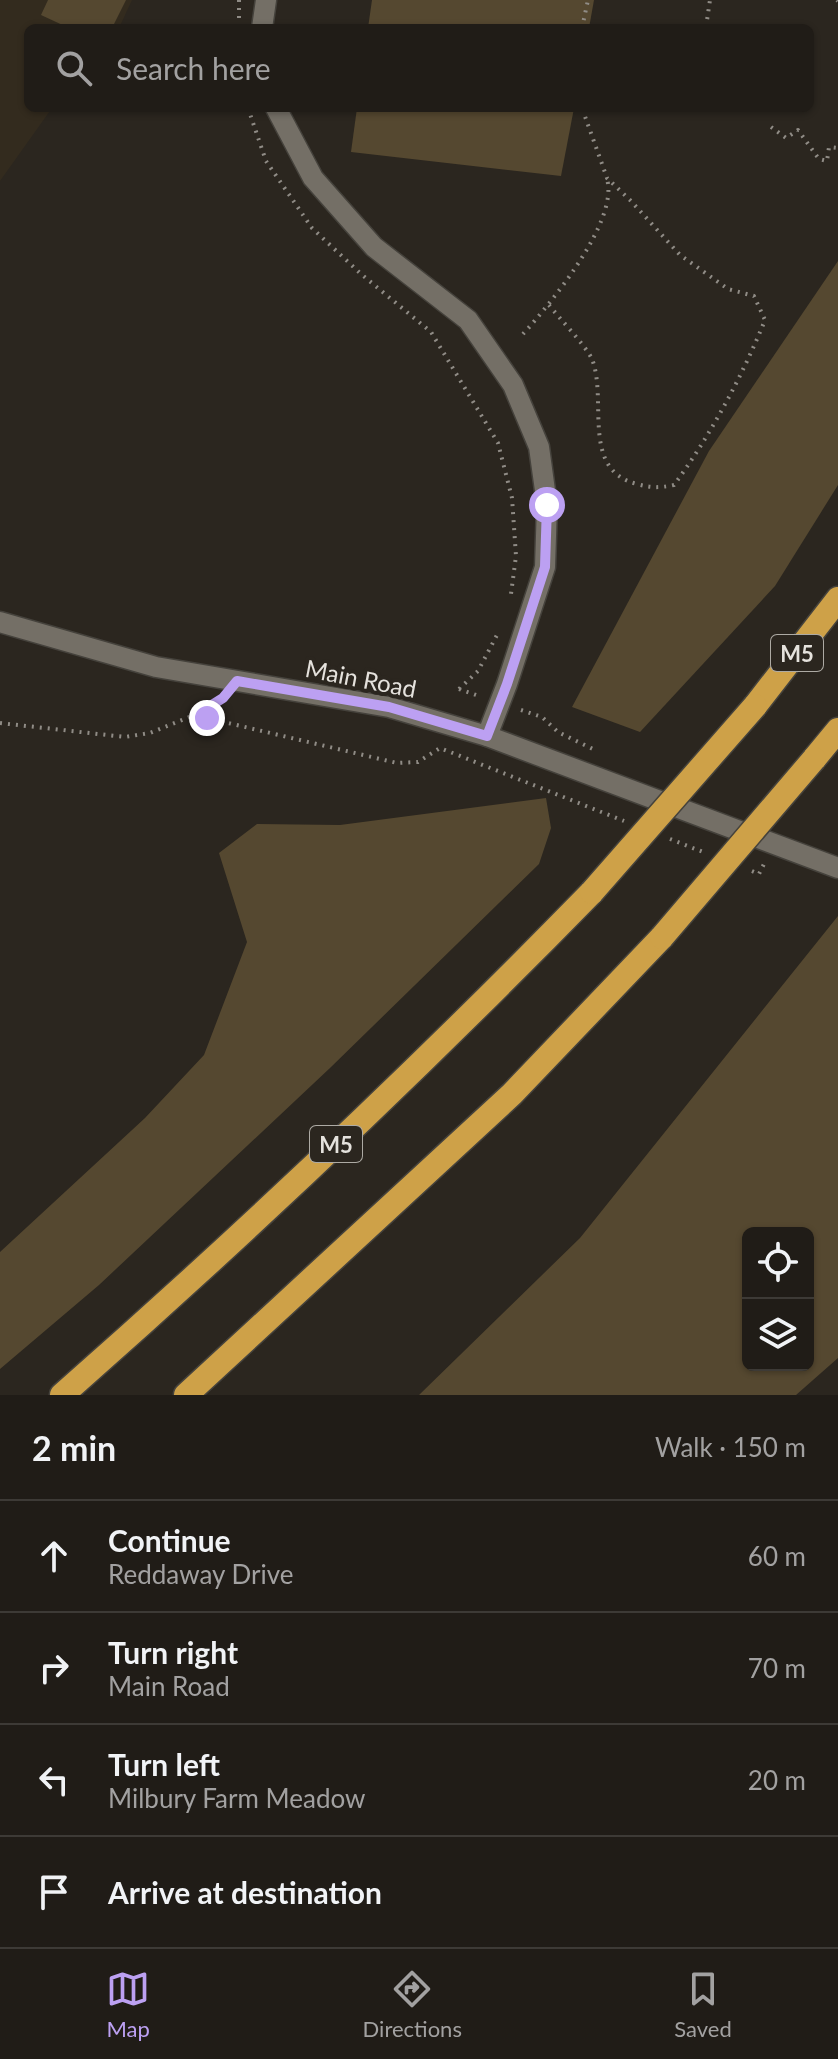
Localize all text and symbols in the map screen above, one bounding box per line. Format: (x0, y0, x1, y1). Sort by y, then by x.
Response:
search box (24, 24, 814, 112)
icon: search (52, 46, 96, 90)
text: Search here (116, 50, 271, 86)
route start (529, 487, 565, 523)
road number: M5 (771, 635, 823, 671)
street label: Main Road (303, 653, 419, 703)
route end (189, 700, 225, 736)
road number: M5 (310, 1126, 362, 1162)
map controls (742, 1227, 814, 1371)
button: locate (742, 1227, 814, 1299)
button: layers (742, 1299, 814, 1371)
text: 2 min (32, 1427, 116, 1468)
text: Walk · 150 m (655, 1431, 806, 1463)
text: Continue (108, 1522, 231, 1558)
icon: ahead (32, 1534, 76, 1578)
text: 60 m (748, 1540, 806, 1572)
text: Reddaway Drive (108, 1558, 293, 1590)
text: Turn right (108, 1634, 238, 1670)
icon: right (32, 1646, 76, 1690)
text: 70 m (748, 1652, 806, 1684)
text: Main Road (108, 1670, 230, 1702)
text: Turn left (108, 1746, 220, 1782)
icon: left (32, 1758, 76, 1802)
text: 20 m (748, 1764, 806, 1796)
text: Milbury Farm Meadow (108, 1782, 365, 1814)
icon: arrive (32, 1870, 76, 1914)
text: Arrive at destination (108, 1874, 382, 1910)
tab: Map (106, 1967, 150, 2042)
tab: Directions (363, 1967, 462, 2042)
tab: Saved (674, 1967, 732, 2042)

